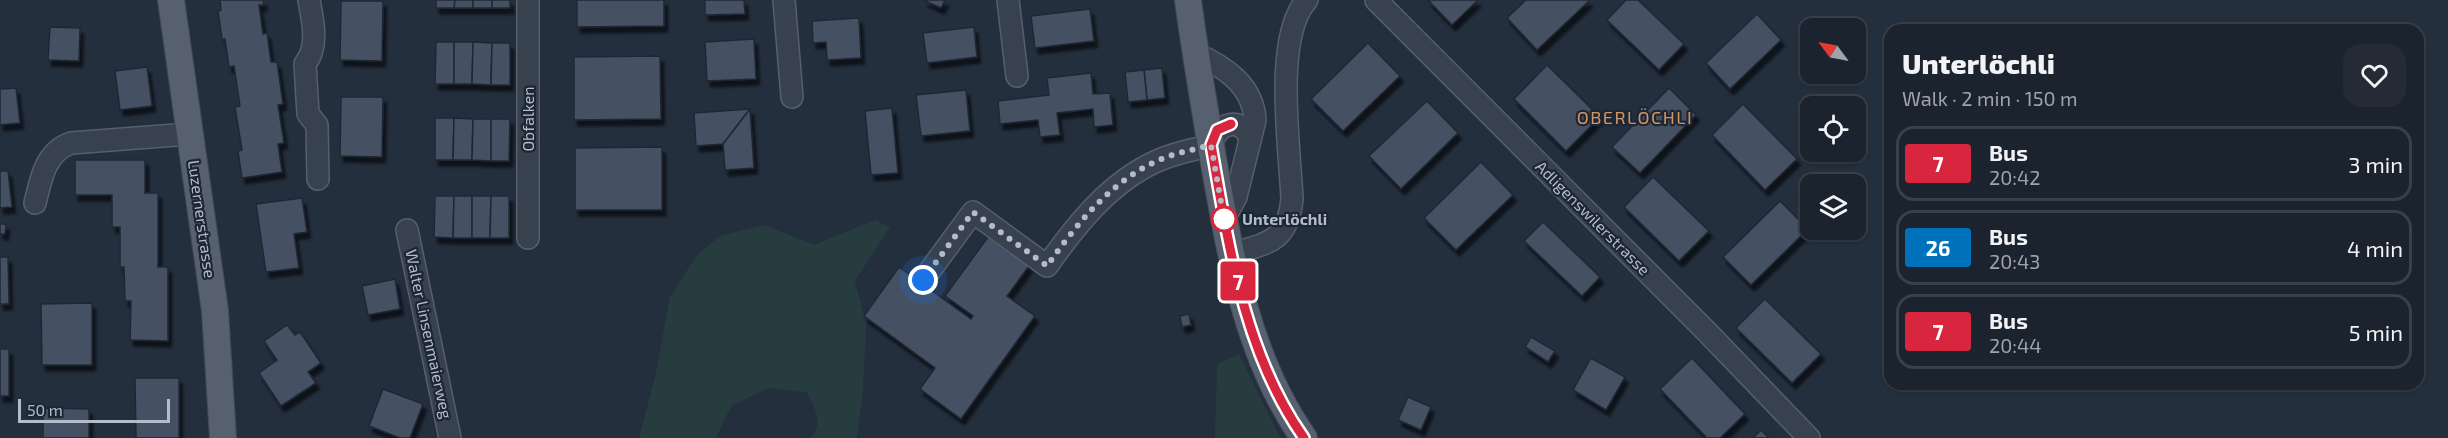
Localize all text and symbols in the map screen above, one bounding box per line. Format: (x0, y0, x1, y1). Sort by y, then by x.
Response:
north arrow (1800, 18, 1866, 84)
map controls (1800, 18, 1866, 240)
button: heart (2343, 44, 2406, 107)
text: Unterlöchli (1902, 46, 2055, 80)
street label: Obfalken (518, 86, 537, 152)
text: Walk · 2 min · 150 m (1902, 86, 2077, 110)
button: locate (1800, 96, 1866, 162)
district label: OBERLÖCHLI (1577, 106, 1693, 128)
text: Bus (1989, 139, 2028, 165)
text: 7 (1932, 151, 1944, 176)
text: 3 min (2348, 151, 2403, 177)
street label: Adligenswilerstrasse (1532, 157, 1654, 279)
street label: Luzernerstrasse (185, 159, 220, 279)
text: 20:42 (1989, 165, 2041, 189)
button: layers (1800, 174, 1866, 240)
marker: Unterlöchli (1211, 206, 1237, 232)
place label: Unterlöchli (1242, 209, 1327, 228)
text: Bus (1989, 223, 2028, 249)
text: 26 (1926, 235, 1950, 260)
text: 4 min (2347, 235, 2403, 261)
street label: Walter Linsenmaierweg (402, 247, 457, 420)
text: 20:43 (1989, 249, 2040, 273)
line badge: 7 (1218, 262, 1258, 300)
your location (908, 265, 938, 295)
text: 7 (1232, 269, 1244, 294)
text: Bus (1989, 307, 2028, 333)
text: 7 (1932, 319, 1944, 344)
text: 5 min (2349, 319, 2403, 345)
text: 20:44 (1989, 333, 2042, 357)
scale bar (18, 396, 170, 424)
text: 50 m (27, 400, 63, 419)

